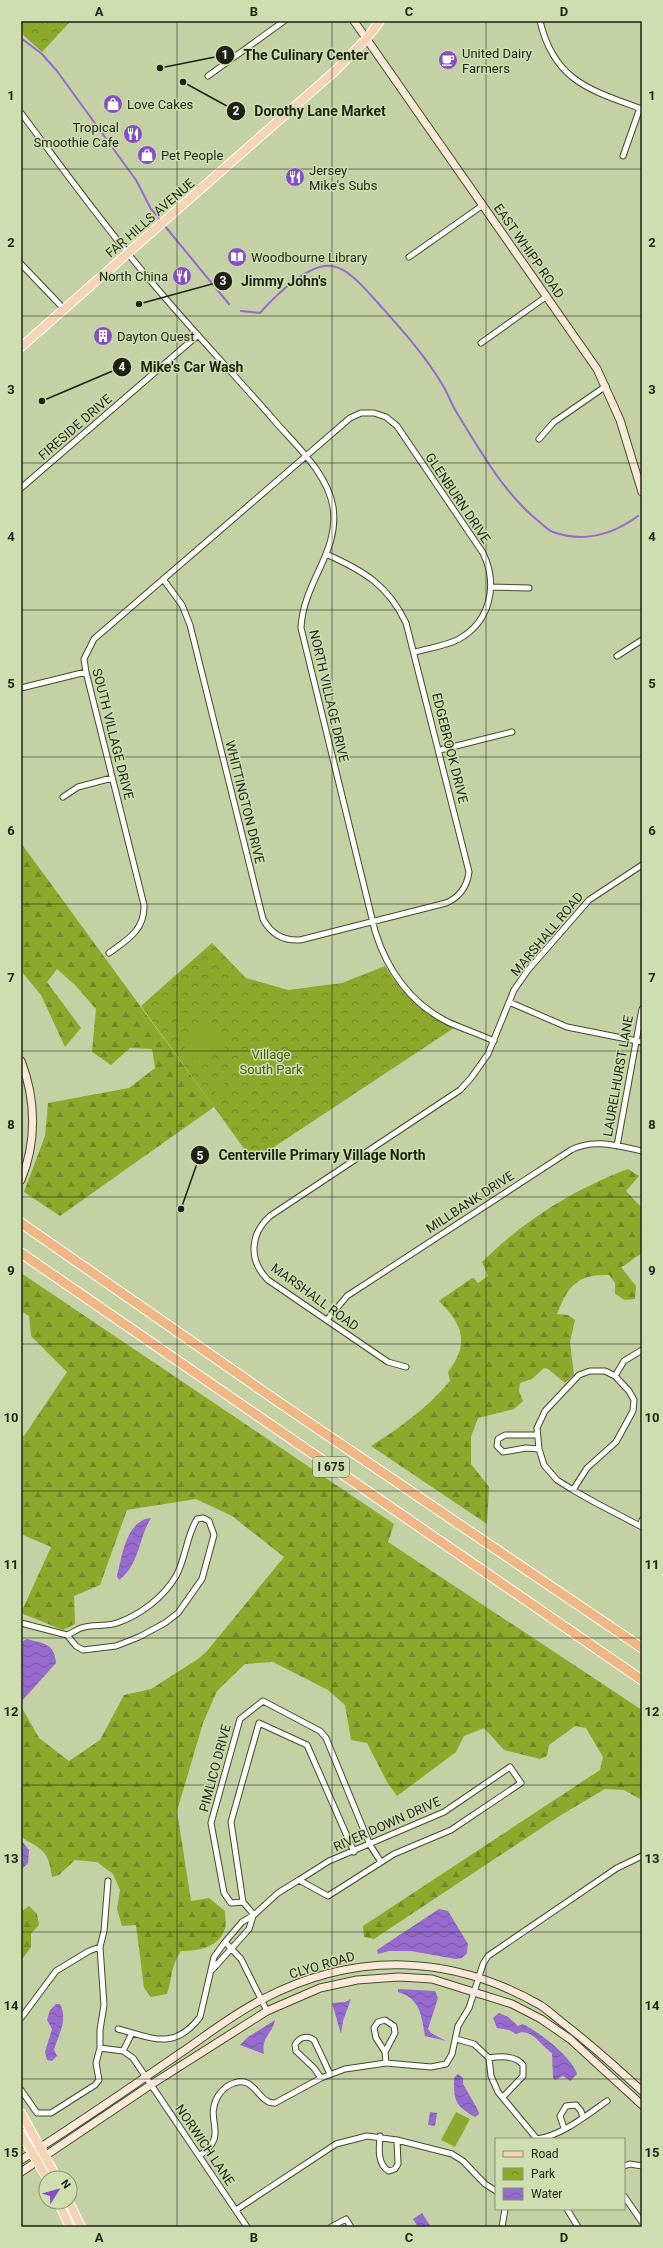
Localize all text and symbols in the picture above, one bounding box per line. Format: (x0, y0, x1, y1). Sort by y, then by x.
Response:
text: A (95, 4, 104, 19)
text: B (250, 4, 258, 19)
text: C (405, 4, 414, 19)
text: D (560, 4, 568, 19)
callout: The Culinary Center (215, 42, 376, 68)
place label: United Dairy Farmers (462, 46, 532, 76)
text: The Culinary Center (243, 47, 369, 63)
text: 1 (222, 48, 228, 62)
cafe icon: United Dairy Farmers (437, 49, 459, 71)
text: 1 (7, 88, 15, 103)
text: 1 (648, 88, 656, 103)
shop icon: Love Cakes (102, 93, 124, 115)
place label: Love Cakes (127, 97, 194, 112)
callout: Dorothy Lane Market (226, 98, 394, 124)
text: Dorothy Lane Market (254, 103, 386, 119)
text: 2 (233, 104, 240, 118)
place label: Tropical Smoothie Cafe (34, 120, 119, 150)
restaurant icon: Tropical Smoothie Cafe (122, 123, 144, 145)
shop icon: Pet People (136, 144, 158, 166)
place label: Pet People (161, 148, 223, 163)
place label: Jersey Mike's Subs (309, 163, 378, 193)
restaurant icon: Jersey Mike's Subs (284, 166, 306, 188)
street label: FAR HILLS AVENUE (103, 176, 197, 260)
street label: EAST WHIPP ROAD (491, 201, 567, 301)
text: 2 (7, 235, 15, 250)
text: 2 (648, 235, 656, 250)
library icon: Woodbourne Library (226, 246, 248, 268)
place label: Woodbourne Library (251, 250, 367, 265)
restaurant icon: North China (171, 265, 193, 287)
callout: Jimmy John's (213, 268, 335, 294)
place label: North China (99, 269, 168, 284)
text: Jimmy John's (241, 273, 327, 289)
text: 3 (220, 274, 227, 288)
building icon: Dayton Quest (92, 325, 114, 347)
place label: Dayton Quest (117, 329, 195, 344)
callout: Mike's Car Wash (112, 354, 251, 380)
text: Mike's Car Wash (141, 359, 244, 375)
text: 4 (119, 360, 126, 374)
text: 3 (7, 382, 15, 397)
text: 3 (648, 382, 656, 397)
street label: FIRESIDE DRIVE (35, 391, 115, 463)
street label: GLENBURN DRIVE (422, 450, 494, 546)
text: 4 (7, 529, 15, 544)
text: 4 (648, 529, 656, 544)
street label: NORTH VILLAGE DRIVE (306, 628, 352, 764)
street label: SOUTH VILLAGE DRIVE (89, 667, 137, 801)
text: 5 (7, 676, 15, 691)
text: 5 (648, 676, 656, 691)
street label: EDGEBROOK DRIVE (429, 691, 471, 805)
street label: WHITTINGTON DRIVE (222, 739, 268, 865)
text: 6 (7, 823, 15, 838)
text: 6 (648, 823, 656, 838)
street label: MARSHALL ROAD (508, 889, 586, 979)
text: 7 (7, 970, 15, 985)
text: 7 (648, 970, 656, 985)
street label: LAURELHURST LANE (600, 1014, 636, 1138)
park label: Village South Park (239, 1047, 303, 1077)
text: 8 (7, 1117, 15, 1132)
text: 8 (648, 1117, 656, 1132)
callout: Centerville Primary Village North (190, 1142, 434, 1168)
text: Centerville Primary Village North (218, 1147, 426, 1163)
text: 5 (197, 1149, 204, 1163)
street label: MILLBANK DRIVE (423, 1168, 517, 1236)
street label: MARSHALL ROAD (268, 1260, 362, 1334)
text: 9 (7, 1263, 15, 1278)
text: 9 (648, 1263, 656, 1278)
text: 10 (4, 1410, 18, 1425)
text: 10 (645, 1410, 659, 1425)
road number: I 675 (313, 1457, 349, 1477)
text: 11 (4, 1557, 18, 1572)
text: 11 (645, 1557, 659, 1572)
text: 12 (4, 1704, 18, 1719)
text: 12 (645, 1704, 659, 1719)
street label: PIMLICO DRIVE (196, 1723, 234, 1813)
street label: RIVER DOWN DRIVE (331, 1794, 443, 1854)
text: 13 (4, 1851, 18, 1866)
text: 13 (645, 1851, 659, 1866)
street label: CLYO ROAD (287, 1948, 357, 1982)
text: 14 (4, 1998, 19, 2013)
text: 14 (645, 1998, 660, 2013)
street label: NORWICH LANE (172, 2102, 238, 2188)
legend (495, 2138, 625, 2210)
text: 15 (4, 2145, 18, 2160)
text: 15 (645, 2145, 659, 2160)
text: Road (531, 2147, 559, 2161)
text: Park (531, 2167, 556, 2181)
north arrow (38, 2170, 78, 2210)
text: N (58, 2177, 73, 2191)
text: Water (531, 2187, 562, 2201)
text: A (95, 2230, 104, 2245)
text: B (250, 2230, 258, 2245)
text: C (405, 2230, 414, 2245)
text: D (560, 2230, 568, 2245)

